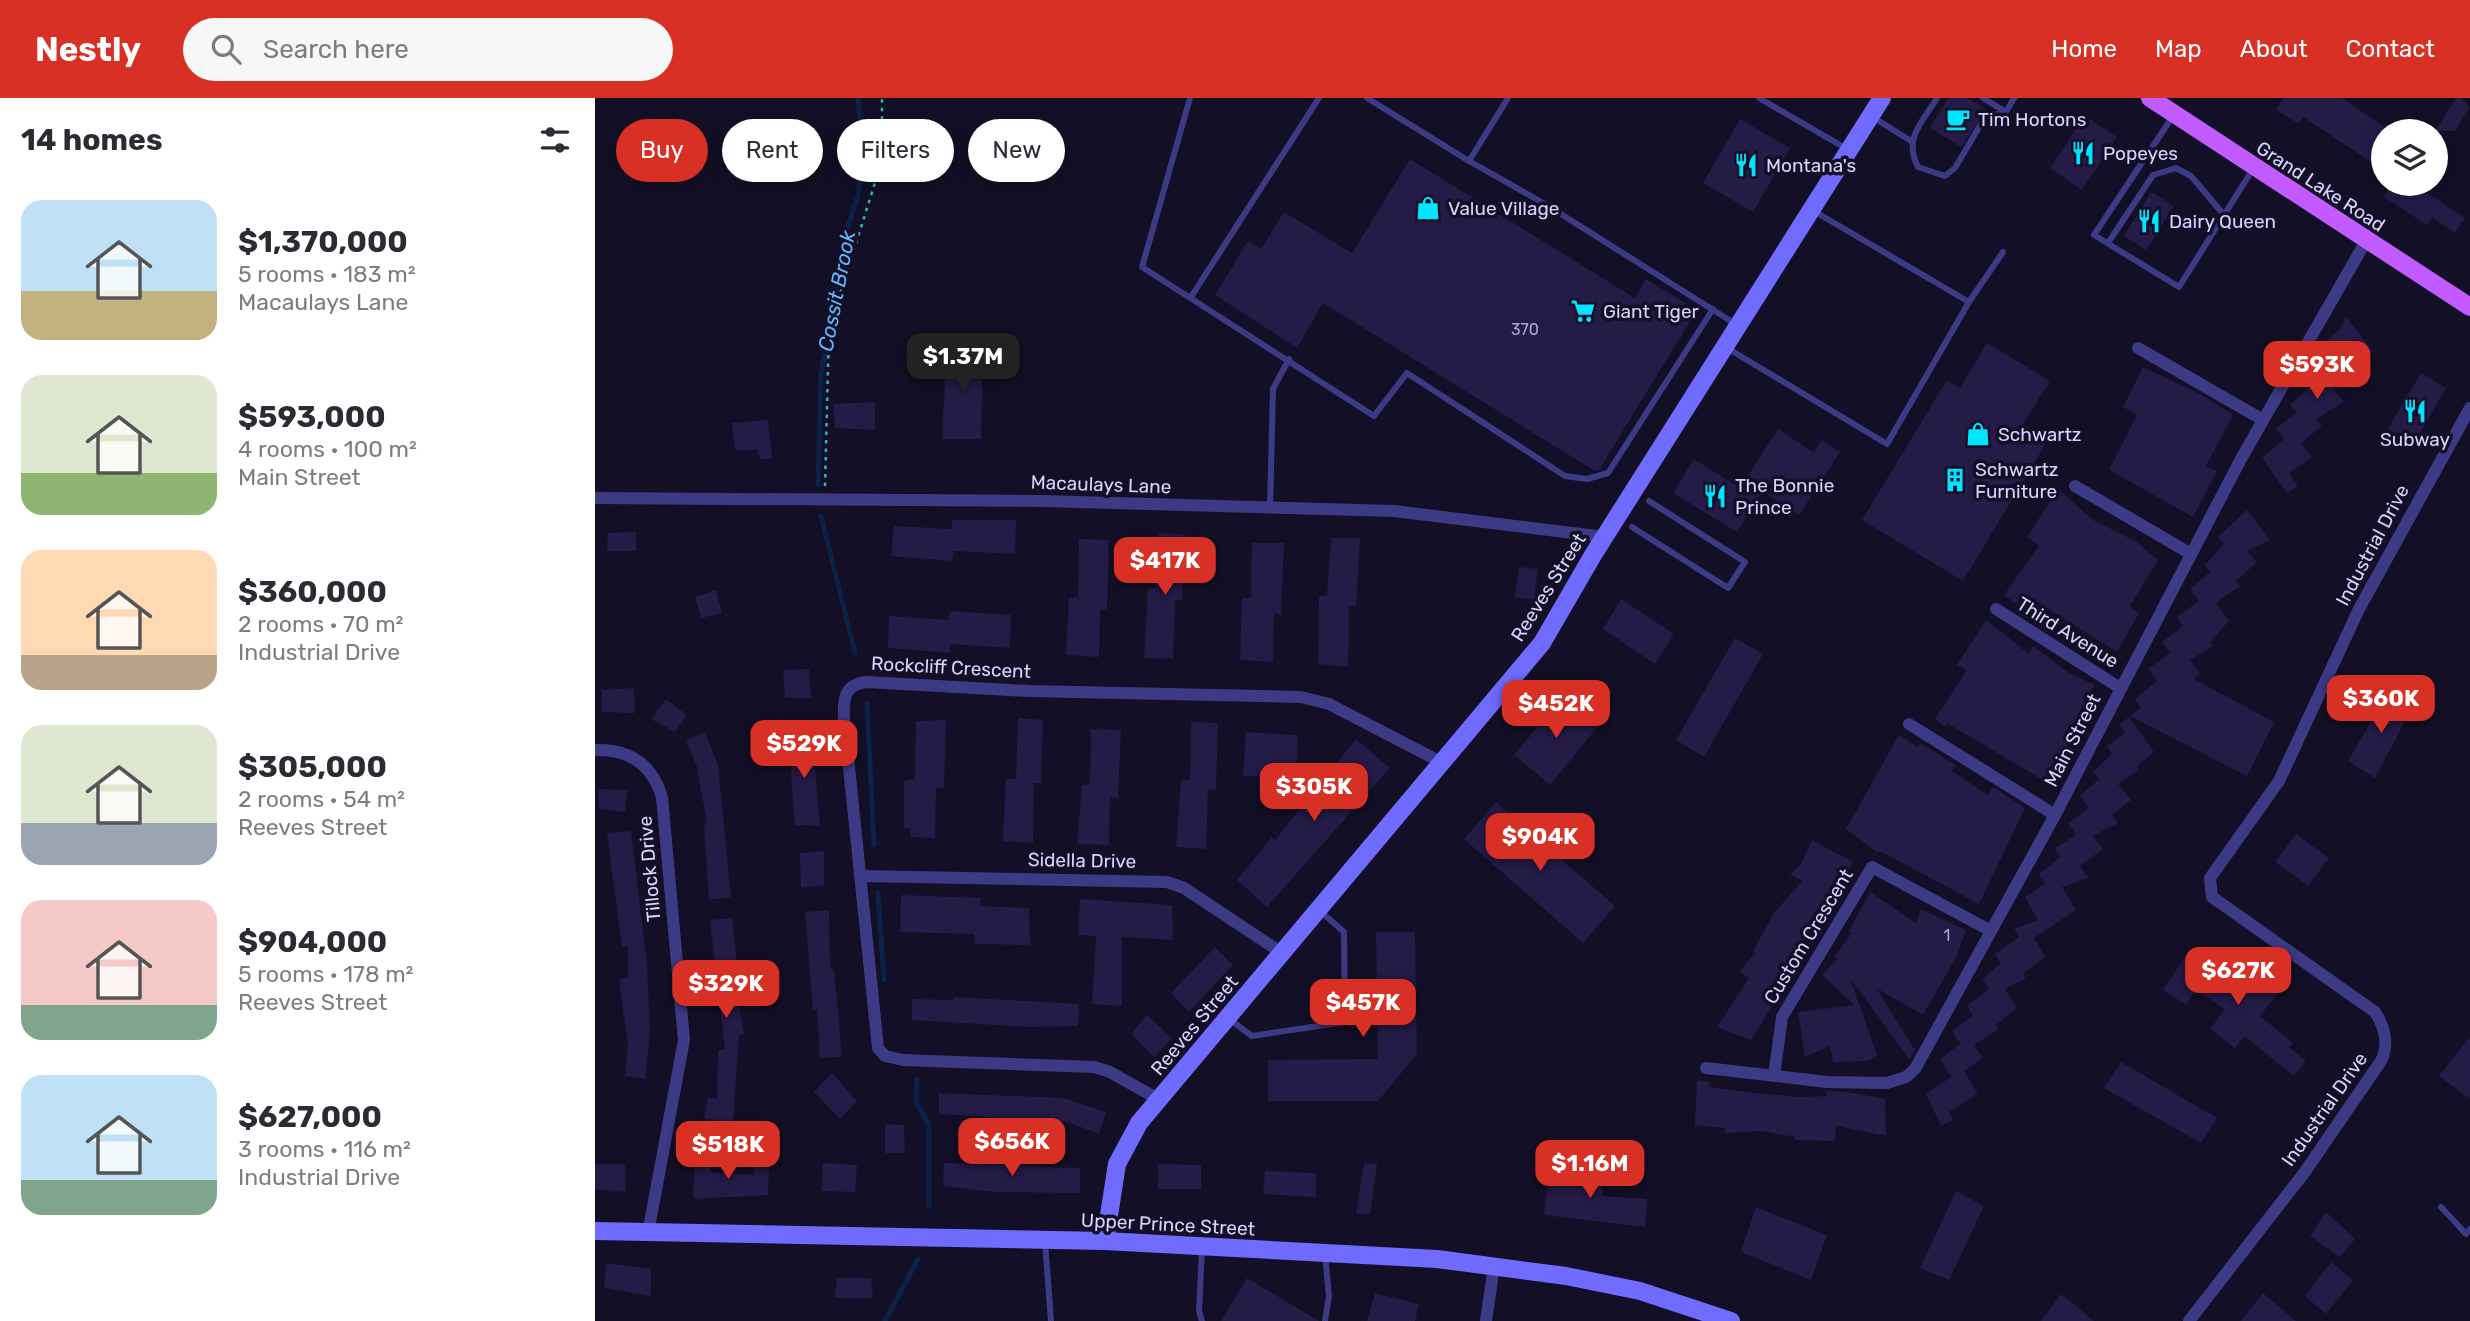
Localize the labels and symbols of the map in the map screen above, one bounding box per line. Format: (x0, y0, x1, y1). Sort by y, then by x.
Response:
cafe icon: Tim Hortons (1944, 105, 1972, 133)
place label: Tim Hortons (1978, 108, 2086, 131)
street label: Grand Lake Road (2252, 136, 2389, 237)
restaurant icon: Popeyes (2069, 139, 2097, 167)
place label: Popeyes (2103, 142, 2178, 165)
restaurant icon: Montana's (1732, 151, 1760, 179)
place label: Montana's (1766, 154, 1856, 177)
shop icon: Value Village (1414, 194, 1442, 222)
place label: Value Village (1448, 197, 1559, 220)
restaurant icon: Dairy Queen (2135, 207, 2163, 235)
place label: Dairy Queen (2169, 210, 2276, 233)
water label: Cossit Brook (813, 227, 861, 353)
supermarket icon: Giant Tiger (1569, 297, 1597, 325)
place label: Giant Tiger (1603, 300, 1700, 323)
house number: 370 (1511, 320, 1539, 339)
pin: $1.37M (906, 334, 1020, 393)
pin: $593K (2268, 342, 2366, 401)
restaurant icon: Subway (2401, 397, 2429, 425)
shop icon: Schwartz (1964, 420, 1992, 448)
place label: Schwartz (1998, 423, 2082, 446)
place label: Subway (2380, 428, 2450, 451)
place label: Schwartz Furniture (1975, 458, 2059, 503)
building icon: Schwartz Furniture (1941, 466, 1969, 494)
street label: Macaulays Lane (1030, 471, 1172, 498)
place label: The Bonnie Prince (1735, 474, 1834, 519)
street label: Industrial Drive (2331, 481, 2414, 610)
restaurant icon: The Bonnie Prince (1701, 482, 1729, 510)
street label: Reeves Street (1506, 528, 1591, 646)
pin: $417K (1116, 538, 1214, 597)
street label: Third Avenue (2013, 592, 2123, 673)
street label: Rockcliff Crescent (870, 652, 1032, 683)
pin: $360K (2332, 676, 2430, 735)
pin: $452K (1507, 680, 1605, 740)
street label: Main Street (2039, 689, 2106, 791)
pin: $529K (755, 720, 853, 780)
pin: $305K (1265, 764, 1363, 823)
pin: $904K (1491, 814, 1589, 873)
street label: Tillock Drive (633, 815, 666, 923)
street label: Sidella Drive (1028, 848, 1136, 873)
street label: Custom Crescent (1759, 864, 1858, 1008)
house number: 1 (1944, 926, 1950, 945)
pin: $627K (2189, 948, 2287, 1007)
pin: $329K (677, 960, 775, 1020)
street label: Reeves Street (1146, 970, 1243, 1080)
pin: $457K (1314, 979, 1412, 1039)
street label: Industrial Drive (2277, 1048, 2372, 1171)
pin: $656K (963, 1118, 1061, 1178)
pin: $518K (679, 1122, 777, 1181)
pin: $1.16M (1533, 1140, 1647, 1200)
street label: Upper Prince Street (1080, 1208, 1256, 1241)

